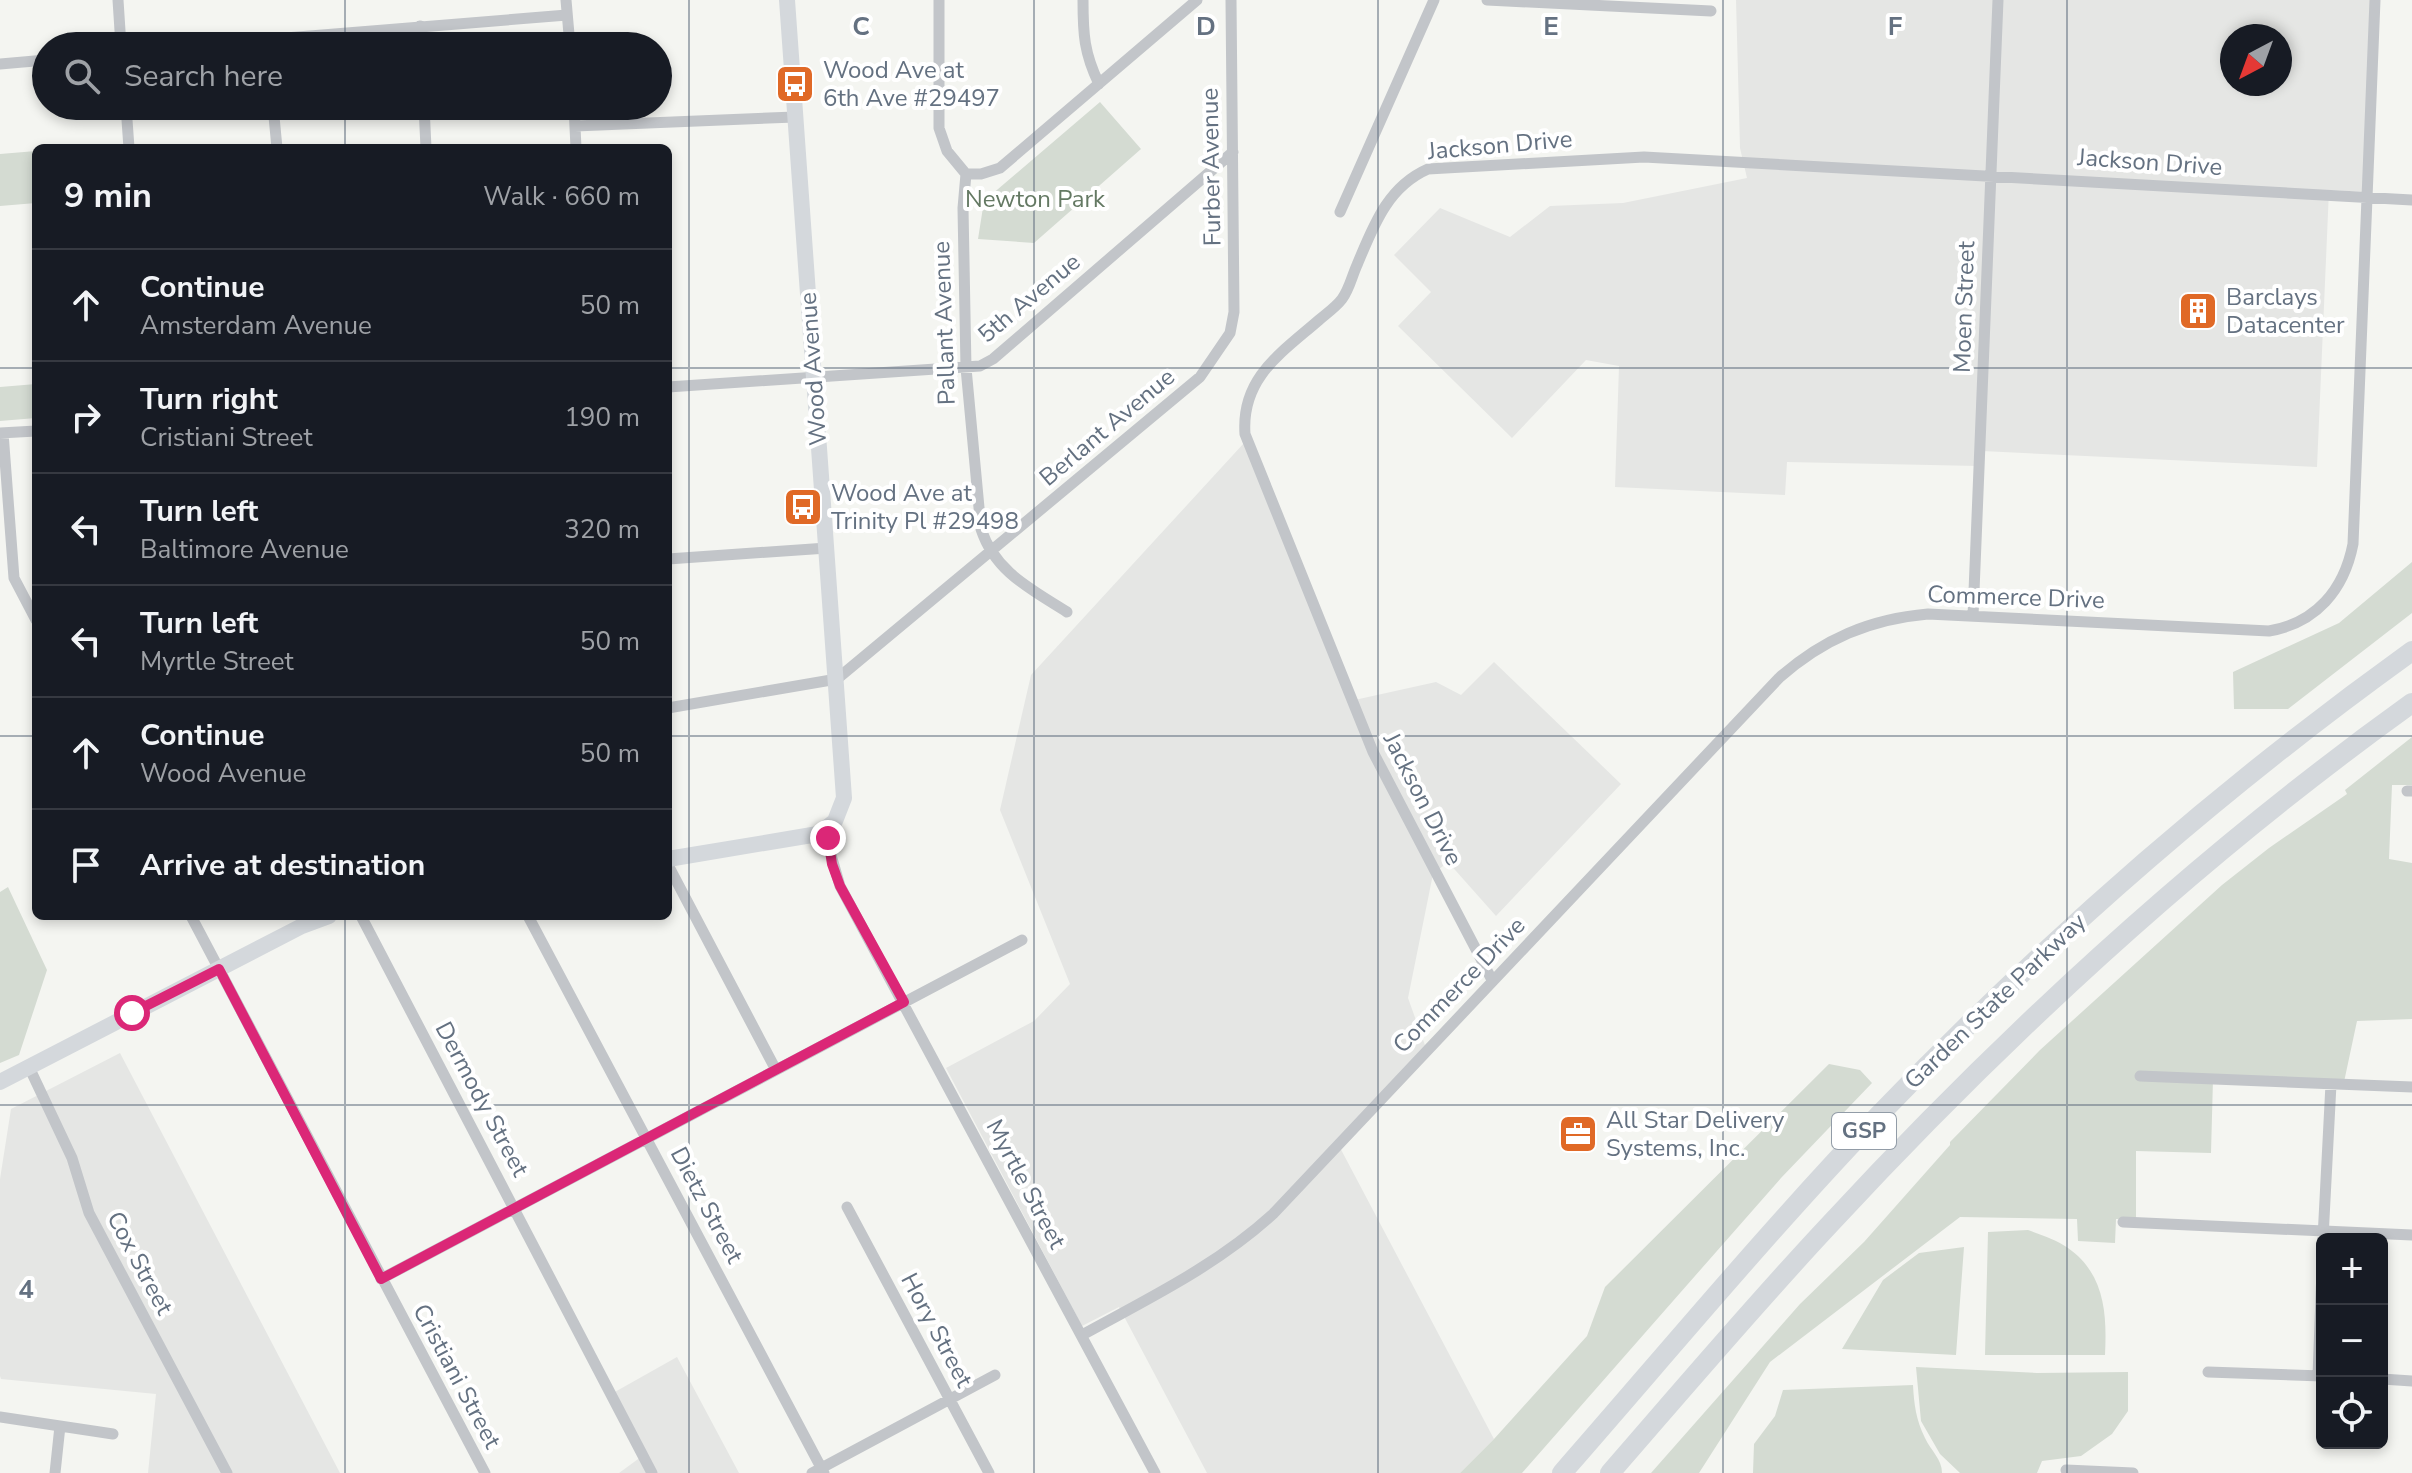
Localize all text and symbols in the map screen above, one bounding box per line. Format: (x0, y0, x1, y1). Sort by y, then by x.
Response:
text: C (852, 9, 870, 44)
text: D (1196, 9, 1216, 44)
text: E (1543, 9, 1559, 44)
text: F (1888, 9, 1902, 44)
north arrow (2220, 24, 2292, 96)
search box (32, 32, 672, 120)
icon: search (60, 54, 104, 98)
place label: Wood Ave at 6th Ave #29497 (823, 54, 1000, 114)
text: Search here (124, 56, 283, 97)
bus stop icon: Wood Ave at 6th Ave #29497 (774, 63, 816, 105)
street label: Furber Avenue (1194, 88, 1228, 246)
street label: Jackson Drive (1425, 123, 1574, 167)
street label: Jackson Drive (2076, 141, 2223, 183)
text: 9 min (64, 173, 152, 219)
text: Walk · 660 m (483, 179, 640, 214)
park label: Newton Park (965, 183, 1106, 215)
street label: Pallant Avenue (925, 240, 963, 406)
street label: Moen Street (1946, 240, 1982, 373)
street label: 5th Avenue (971, 246, 1087, 350)
text: Continue (140, 267, 265, 308)
place label: Barclays Datacenter (2226, 281, 2345, 341)
icon: ahead (64, 283, 108, 327)
text: 50 m (580, 288, 640, 323)
building icon: Barclays Datacenter (2177, 290, 2219, 332)
street label: Wood Avenue (792, 291, 834, 447)
text: Amsterdam Avenue (140, 308, 372, 343)
street label: Berlant Avenue (1033, 361, 1181, 493)
text: Turn right (140, 379, 278, 420)
icon: right (64, 395, 108, 439)
text: 190 m (564, 400, 640, 435)
text: Cristiani Street (140, 420, 313, 455)
place label: Wood Ave at Trinity Pl #29498 (831, 477, 1019, 537)
bus stop icon: Wood Ave at Trinity Pl #29498 (782, 486, 824, 528)
text: Turn left (140, 491, 258, 532)
icon: left (64, 507, 108, 551)
text: 320 m (564, 512, 640, 547)
text: Baltimore Avenue (140, 532, 349, 567)
street label: Commerce Drive (1927, 578, 2105, 616)
text: Turn left (140, 603, 258, 644)
icon: left (64, 619, 108, 663)
text: 50 m (580, 624, 640, 659)
text: Myrtle Street (140, 644, 294, 679)
text: Continue (140, 715, 265, 756)
street label: Jackson Drive (1375, 726, 1470, 871)
icon: ahead (64, 731, 108, 775)
text: 50 m (580, 736, 640, 771)
text: Wood Avenue (140, 756, 306, 791)
route end (810, 820, 846, 856)
icon: arrive (64, 843, 108, 887)
text: Arrive at destination (140, 845, 425, 886)
street label: Garden State Parkway (1897, 905, 2093, 1096)
street label: Commerce Drive (1386, 910, 1532, 1060)
route start (114, 995, 150, 1031)
street label: Dermody Street (428, 1016, 537, 1183)
place label: All Star Delivery Systems, Inc. (1606, 1104, 1785, 1164)
office icon: All Star Delivery Systems, Inc. (1557, 1113, 1599, 1155)
road number: GSP (1832, 1113, 1896, 1149)
street label: Myrtle Street (979, 1114, 1074, 1255)
street label: Dietz Street (663, 1141, 751, 1269)
street label: Cox Street (99, 1206, 181, 1321)
map controls (2316, 1233, 2388, 1449)
button: + (2316, 1233, 2388, 1305)
street label: Hory Street (894, 1267, 981, 1393)
text: 4 (18, 1272, 34, 1307)
street label: Cristiani Street (405, 1298, 509, 1454)
button: − (2316, 1305, 2388, 1377)
button: locate (2316, 1377, 2388, 1449)

